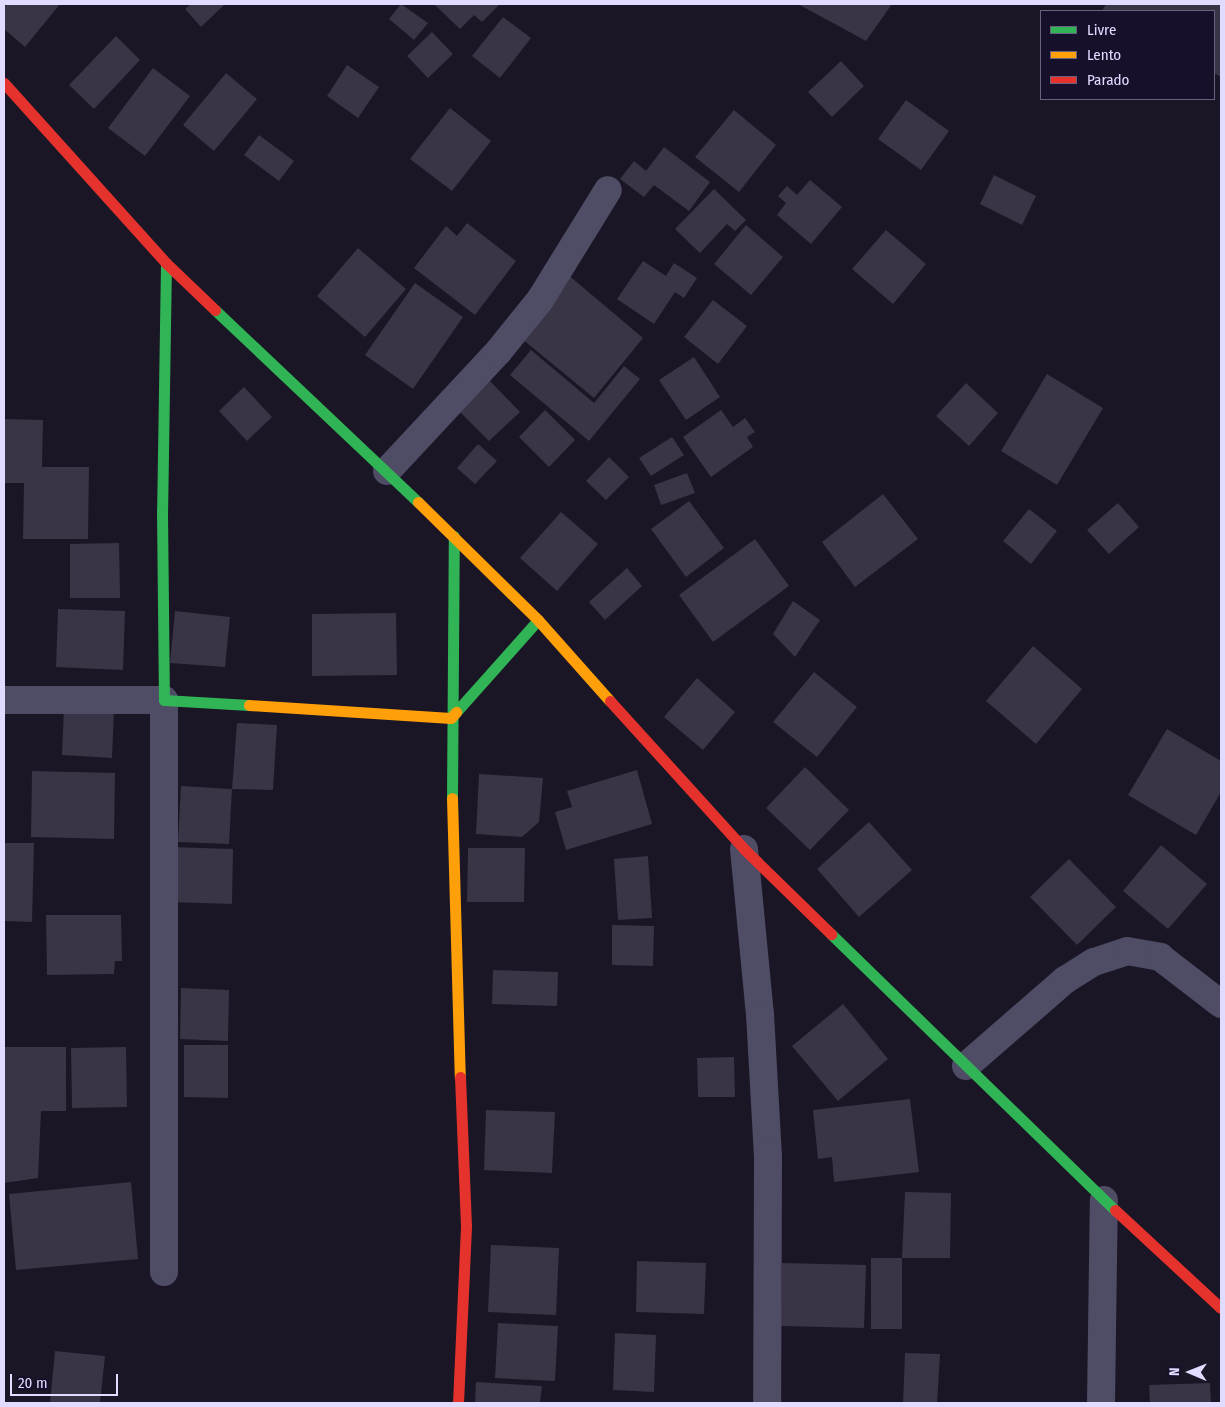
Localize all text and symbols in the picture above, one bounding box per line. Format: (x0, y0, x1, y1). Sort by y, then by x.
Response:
legend (1040, 10, 1215, 100)
text: Livre (1087, 21, 1116, 39)
text: Lento (1087, 46, 1121, 64)
text: Parado (1087, 71, 1129, 89)
north arrow (1165, 1347, 1215, 1397)
scale bar (12, 1364, 120, 1396)
text: N (1166, 1367, 1183, 1376)
text: 20 m (18, 1374, 48, 1392)

